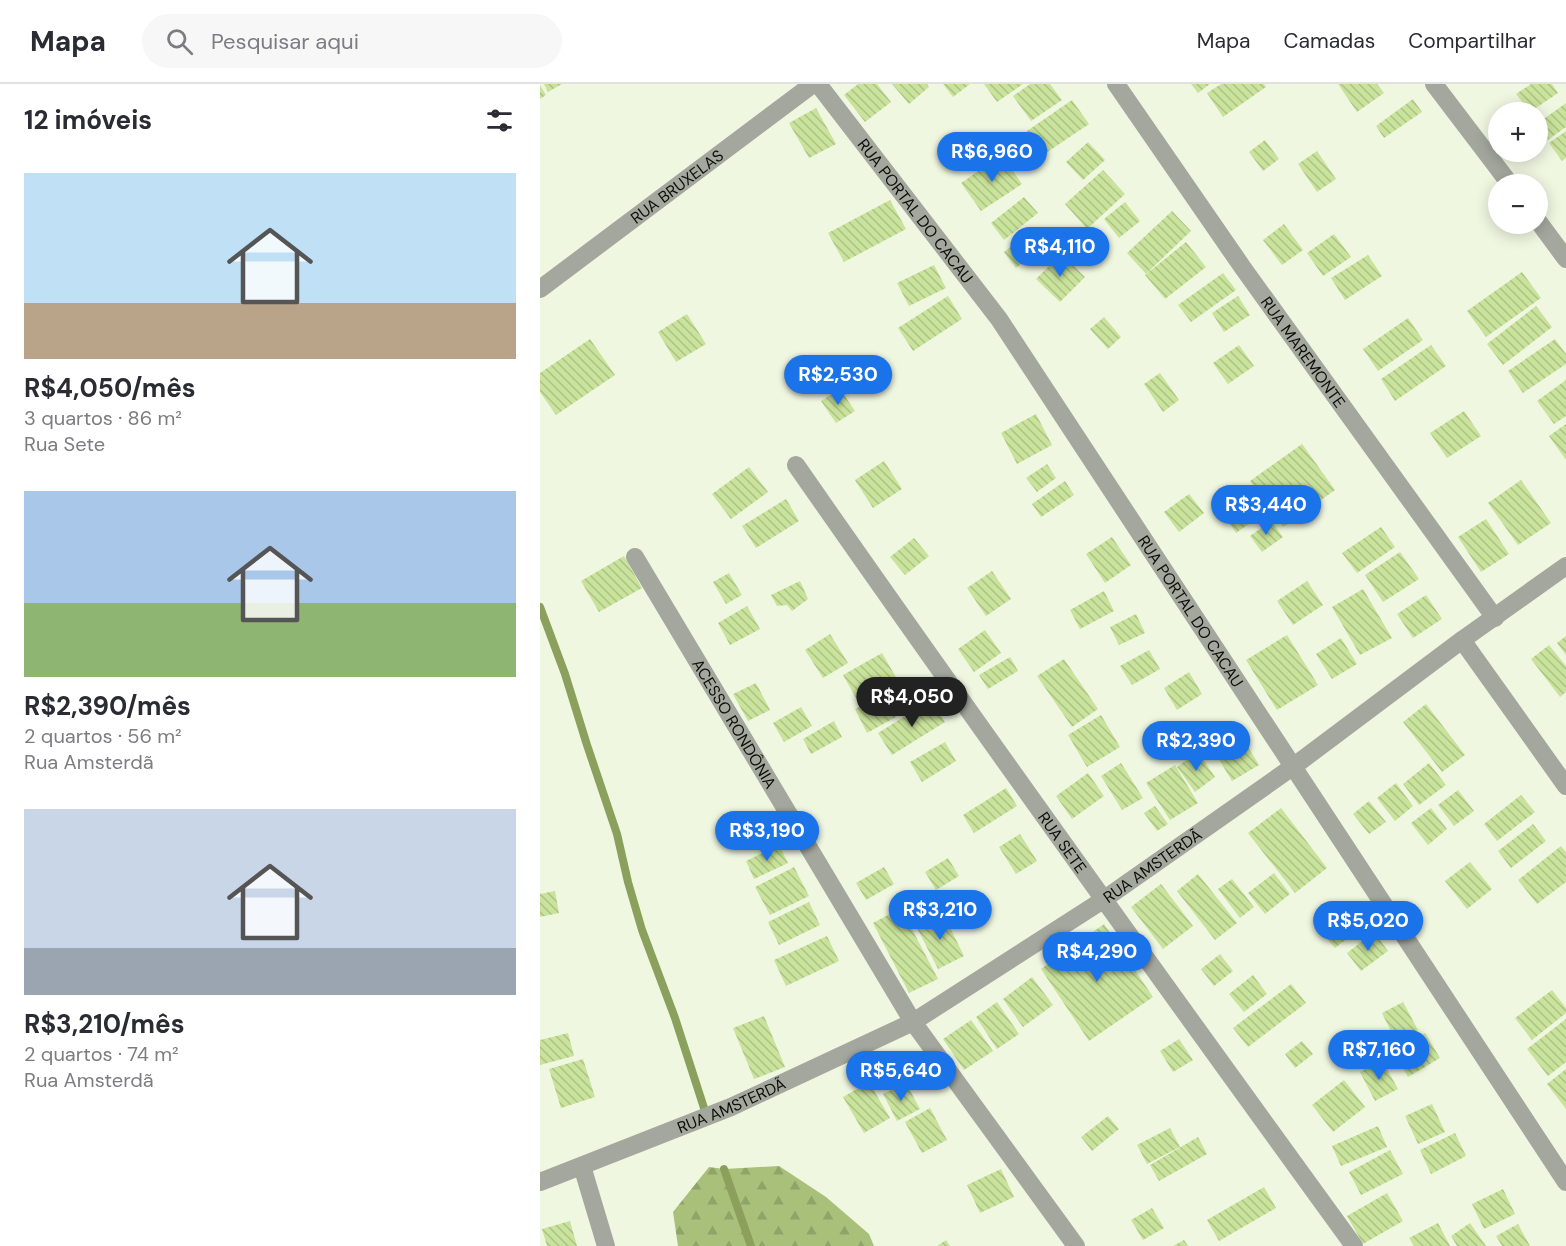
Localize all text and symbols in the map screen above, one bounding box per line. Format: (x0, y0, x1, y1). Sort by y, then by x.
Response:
search box (142, 14, 562, 68)
text: Mapa (30, 23, 106, 60)
icon: search (163, 25, 196, 58)
text: Pesquisar aqui (211, 27, 359, 56)
text: Mapa (1197, 27, 1250, 55)
text: Camadas (1283, 27, 1375, 55)
text: Compartilhar (1408, 27, 1536, 55)
map controls (1488, 102, 1548, 234)
button: + (1488, 102, 1548, 162)
text: 12 imóveis (24, 103, 152, 137)
icon: filters (483, 104, 516, 137)
pin: R$6,960 (937, 132, 1047, 183)
street label: RUA PORTAL DO CACAU (853, 134, 978, 287)
text: R$6,960 (951, 138, 1033, 164)
street label: RUA BRUXELAS (626, 145, 727, 228)
button: − (1488, 174, 1548, 234)
icon: home (216, 212, 324, 320)
pin: R$4,110 (1005, 227, 1115, 278)
text: R$4,110 (1024, 233, 1096, 259)
street label: RUA MAREMONTE (1256, 292, 1351, 412)
pin: R$2,530 (783, 355, 893, 406)
text: R$2,530 (798, 361, 878, 387)
text: R$4,050/mês (24, 371, 196, 405)
text: 3 quartos · 86 m² (24, 405, 182, 431)
text: Rua Sete (24, 431, 105, 457)
pin: R$3,440 (1211, 485, 1321, 536)
text: R$3,440 (1225, 491, 1307, 517)
icon: home (216, 530, 324, 638)
street label: RUA PORTAL DO CACAU (1133, 531, 1248, 691)
street label: ACESSO RONDÔNIA (688, 655, 782, 793)
pin: R$4,050 (857, 677, 967, 728)
text: R$4,050 (870, 683, 954, 709)
text: R$2,390/mês (24, 689, 191, 723)
pin: R$2,390 (1141, 721, 1251, 772)
text: 2 quartos · 56 m² (24, 723, 182, 749)
text: R$2,390 (1156, 727, 1236, 753)
text: Rua Amsterdã (24, 749, 154, 775)
street label: RUA SETE (1033, 807, 1092, 877)
pin: R$3,190 (712, 811, 822, 862)
text: R$3,190 (729, 817, 805, 843)
street label: RUA AMSTERDÃ (1099, 823, 1206, 907)
icon: home (216, 848, 324, 956)
pin: R$3,210 (885, 890, 995, 941)
text: R$3,210 (903, 896, 977, 922)
pin: R$5,020 (1313, 901, 1423, 952)
text: R$5,020 (1327, 907, 1409, 933)
pin: R$4,290 (1042, 932, 1152, 983)
text: R$4,290 (1057, 938, 1137, 964)
text: R$3,210/mês (24, 1007, 184, 1041)
pin: R$7,160 (1324, 1030, 1434, 1081)
text: R$7,160 (1342, 1036, 1416, 1062)
text: 2 quartos · 74 m² (24, 1041, 179, 1067)
pin: R$5,640 (846, 1051, 956, 1102)
text: R$5,640 (860, 1057, 942, 1083)
text: Rua Amsterdã (24, 1067, 154, 1093)
street label: RUA AMSTERDÃ (674, 1072, 789, 1138)

